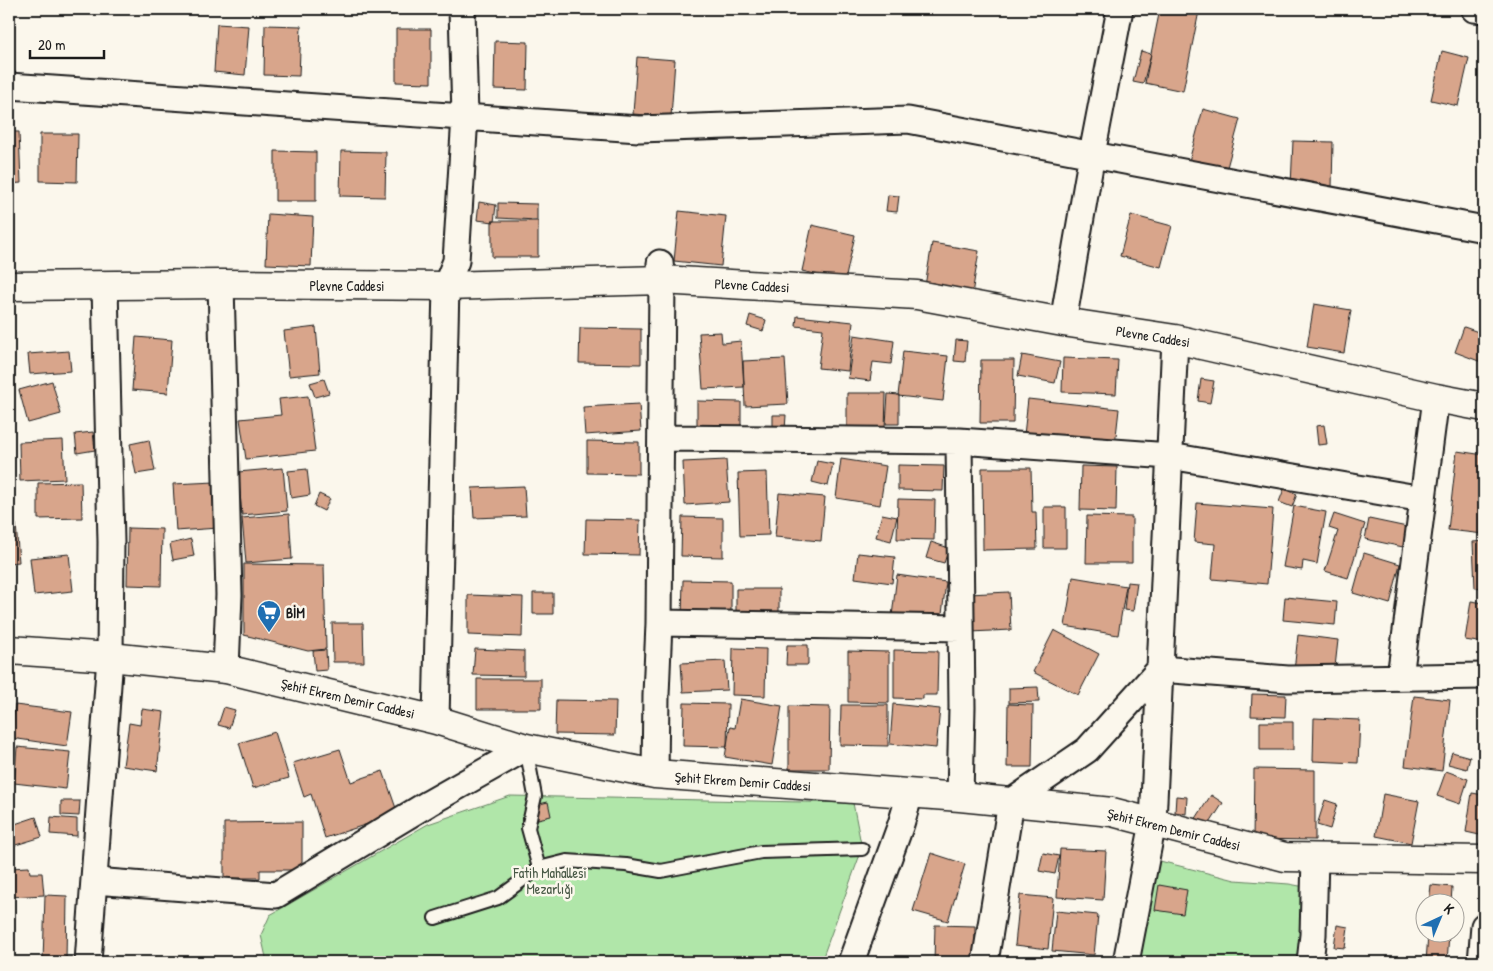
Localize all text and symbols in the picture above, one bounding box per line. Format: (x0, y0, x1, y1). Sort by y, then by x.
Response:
scale bar (30, 28, 104, 60)
text: 20 m (38, 34, 65, 55)
street label: Plevne Caddesi (714, 274, 790, 296)
street label: Plevne Caddesi (310, 276, 384, 295)
street label: Plevne Caddesi (1115, 321, 1191, 351)
supermarket icon: BİM (256, 599, 282, 633)
place label: BİM (286, 603, 305, 622)
street label: Şehit Ekrem Demir Caddesi (279, 673, 417, 723)
street label: Şehit Ekrem Demir Caddesi (674, 767, 812, 795)
street label: Şehit Ekrem Demir Caddesi (1106, 803, 1242, 855)
park label: Fatih Mahallesi Mezarlığı (512, 863, 587, 899)
north arrow (1416, 894, 1466, 944)
text: K (1440, 899, 1459, 918)

